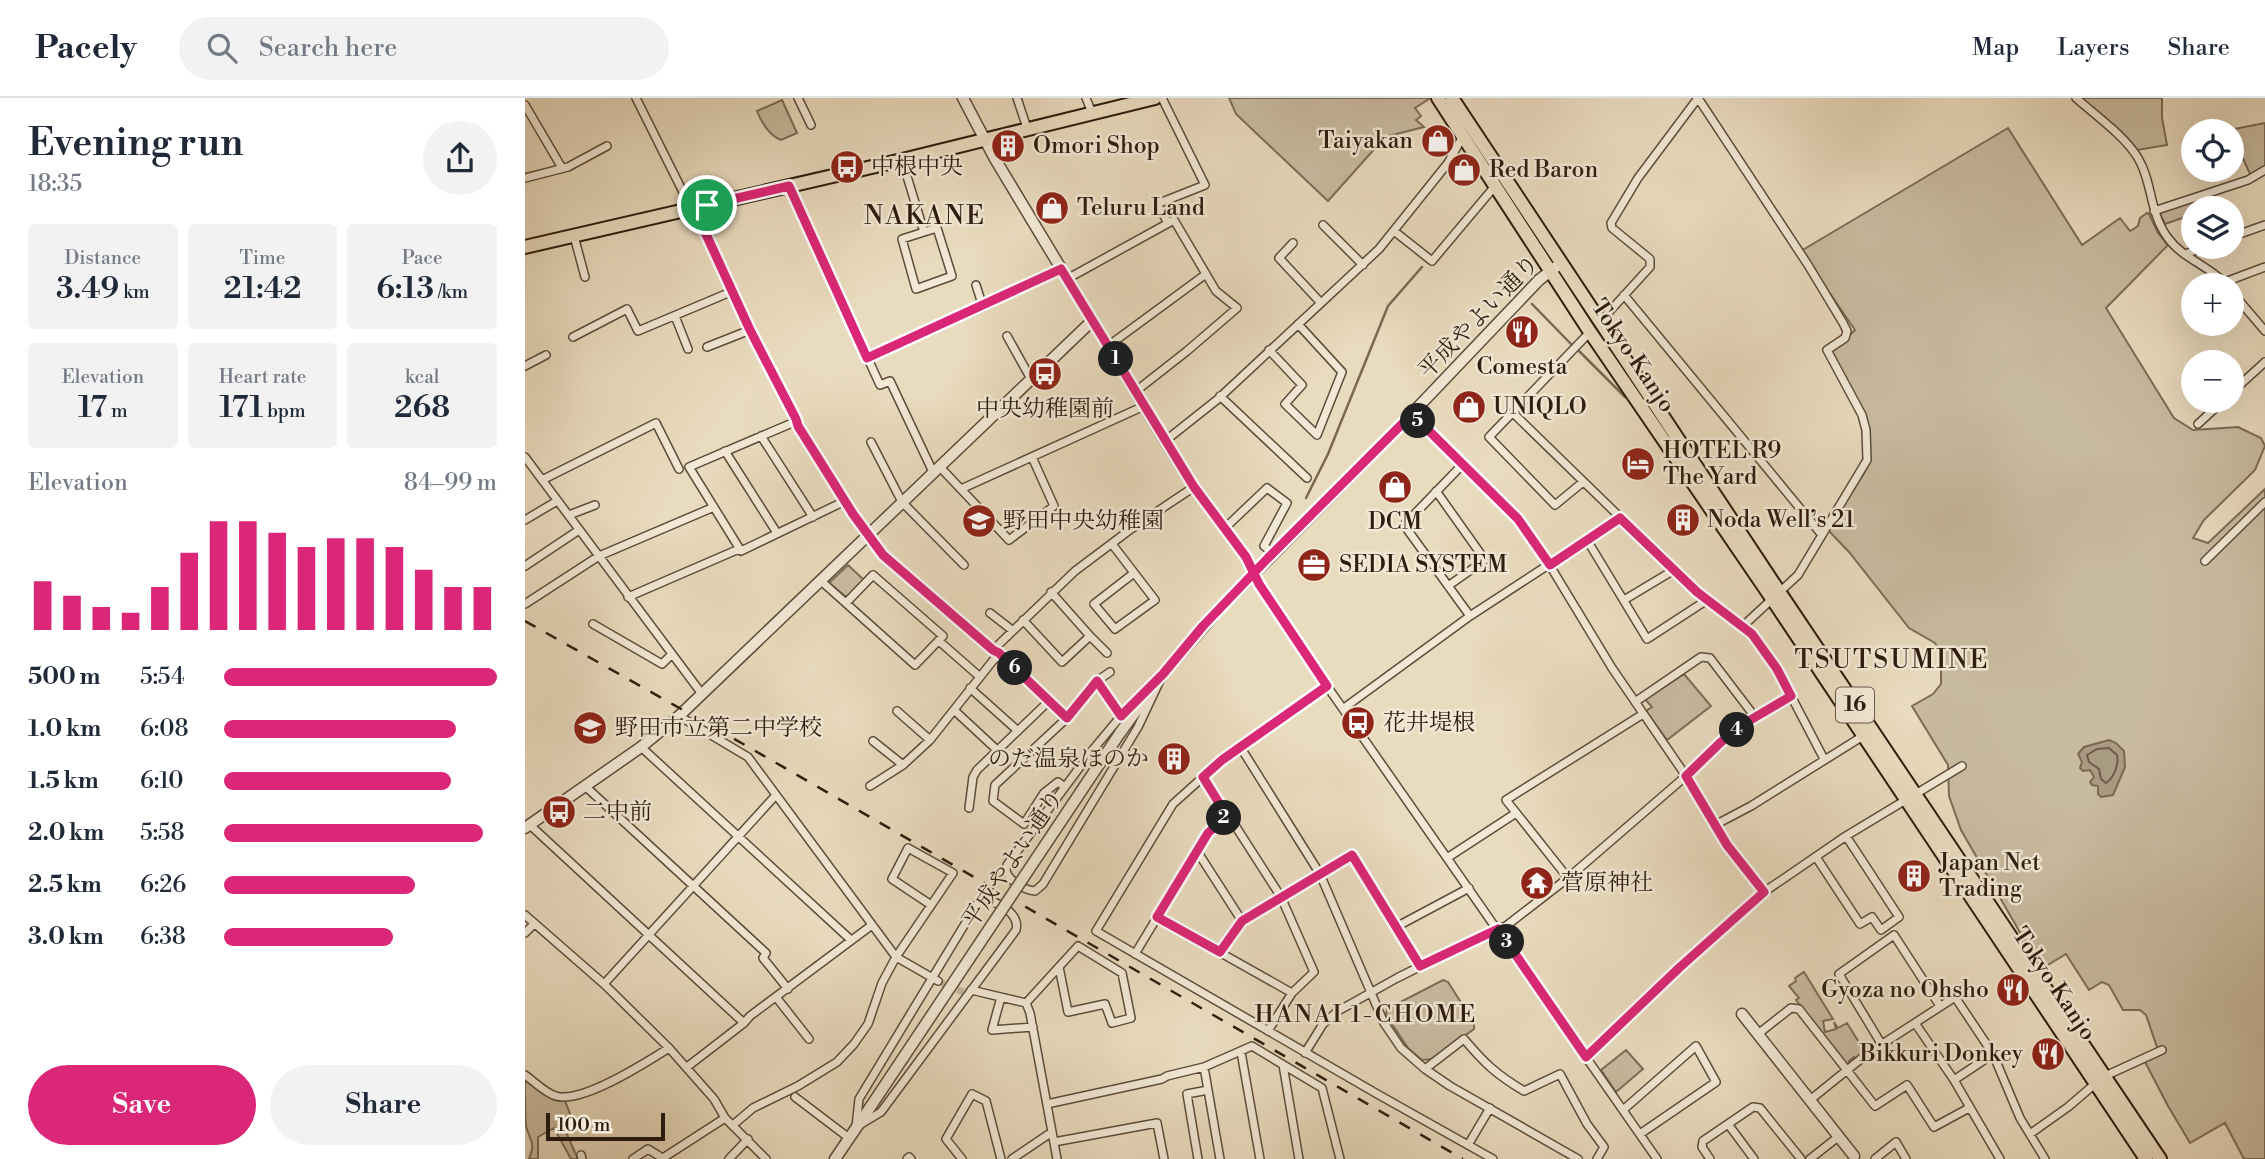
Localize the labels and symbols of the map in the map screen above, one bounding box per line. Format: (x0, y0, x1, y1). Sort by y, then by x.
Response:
shop icon: Taiyakan (1419, 122, 1457, 160)
building icon: Omori Shop (989, 127, 1027, 165)
place label: Taiyakan (1318, 127, 1413, 155)
place label: Omori Shop (1033, 132, 1160, 160)
bus stop icon: 中根中央 (828, 148, 866, 186)
shop icon: Red Baron (1445, 151, 1483, 189)
place label: 中根中央 (871, 153, 963, 181)
place label: Red Baron (1489, 156, 1599, 184)
pin (677, 175, 737, 235)
shop icon: Teluru Land (1033, 189, 1071, 227)
place label: Teluru Land (1077, 194, 1205, 222)
district label: NAKANE (864, 200, 986, 232)
street label: 平成やよい通り (1413, 249, 1545, 385)
street label: Tokyo Kanjo (1585, 294, 1681, 418)
restaurant icon: Comesta (1503, 313, 1541, 351)
pin: 1 (1099, 342, 1133, 376)
place label: Comesta (1477, 353, 1568, 381)
bus stop icon: 中央幼稚園前 (1026, 355, 1064, 393)
shop icon: UNIQLO (1450, 388, 1488, 426)
place label: UNIQLO (1493, 393, 1587, 421)
place label: 中央幼稚園前 (976, 395, 1114, 423)
pin: 5 (1401, 404, 1435, 438)
place label: HOTEL R9 The Yard (1663, 437, 1781, 491)
hotel icon: HOTEL R9 The Yard (1619, 445, 1657, 483)
shop icon: DCM (1376, 468, 1414, 506)
building icon: Noda Well’s 21 (1664, 501, 1702, 539)
school or university icon: 野田中央幼稚園 (960, 502, 998, 540)
place label: Noda Well’s 21 (1707, 506, 1855, 534)
place label: 野田中央幼稚園 (1003, 507, 1164, 535)
place label: DCM (1368, 508, 1423, 536)
office icon: SEDIA SYSTEM (1295, 546, 1333, 584)
place label: SEDIA SYSTEM (1339, 551, 1508, 579)
district label: TSUTSUMINE (1795, 644, 1989, 676)
pin: 6 (997, 650, 1033, 686)
road number: 16 (1836, 688, 1874, 722)
bus stop icon: 花井堤根 (1339, 704, 1377, 742)
school or university icon: 野田市立第二中学校 (571, 709, 609, 747)
place label: 花井堤根 (1383, 709, 1475, 737)
pin: 4 (1719, 712, 1755, 748)
place label: 野田市立第二中学校 (615, 714, 822, 742)
building icon: のだ温泉ほのか (1155, 740, 1193, 778)
place label: のだ温泉ほのか (988, 745, 1149, 773)
street label: 平成やよい通り (956, 784, 1070, 934)
bus stop icon: 二中前 (540, 793, 578, 831)
place label: 二中前 (583, 798, 652, 826)
pin: 2 (1207, 800, 1241, 836)
place label: Japan Net Trading (1938, 849, 2040, 903)
building icon: Japan Net Trading (1895, 857, 1933, 895)
temple icon: 菅原神社 (1518, 864, 1556, 902)
place label: 菅原神社 (1561, 869, 1653, 897)
street label: Tokyo Kanjo (2006, 922, 2102, 1046)
pin: 3 (1489, 924, 1525, 960)
restaurant icon: Gyoza no Ohsho (1994, 971, 2032, 1009)
place label: Gyoza no Ohsho (1821, 976, 1989, 1004)
district label: HANAI 1-CHOME (1255, 1000, 1477, 1030)
restaurant icon: Bikkuri Donkey (2029, 1035, 2067, 1073)
place label: Bikkuri Donkey (1859, 1040, 2024, 1068)
scale bar (546, 1110, 665, 1142)

